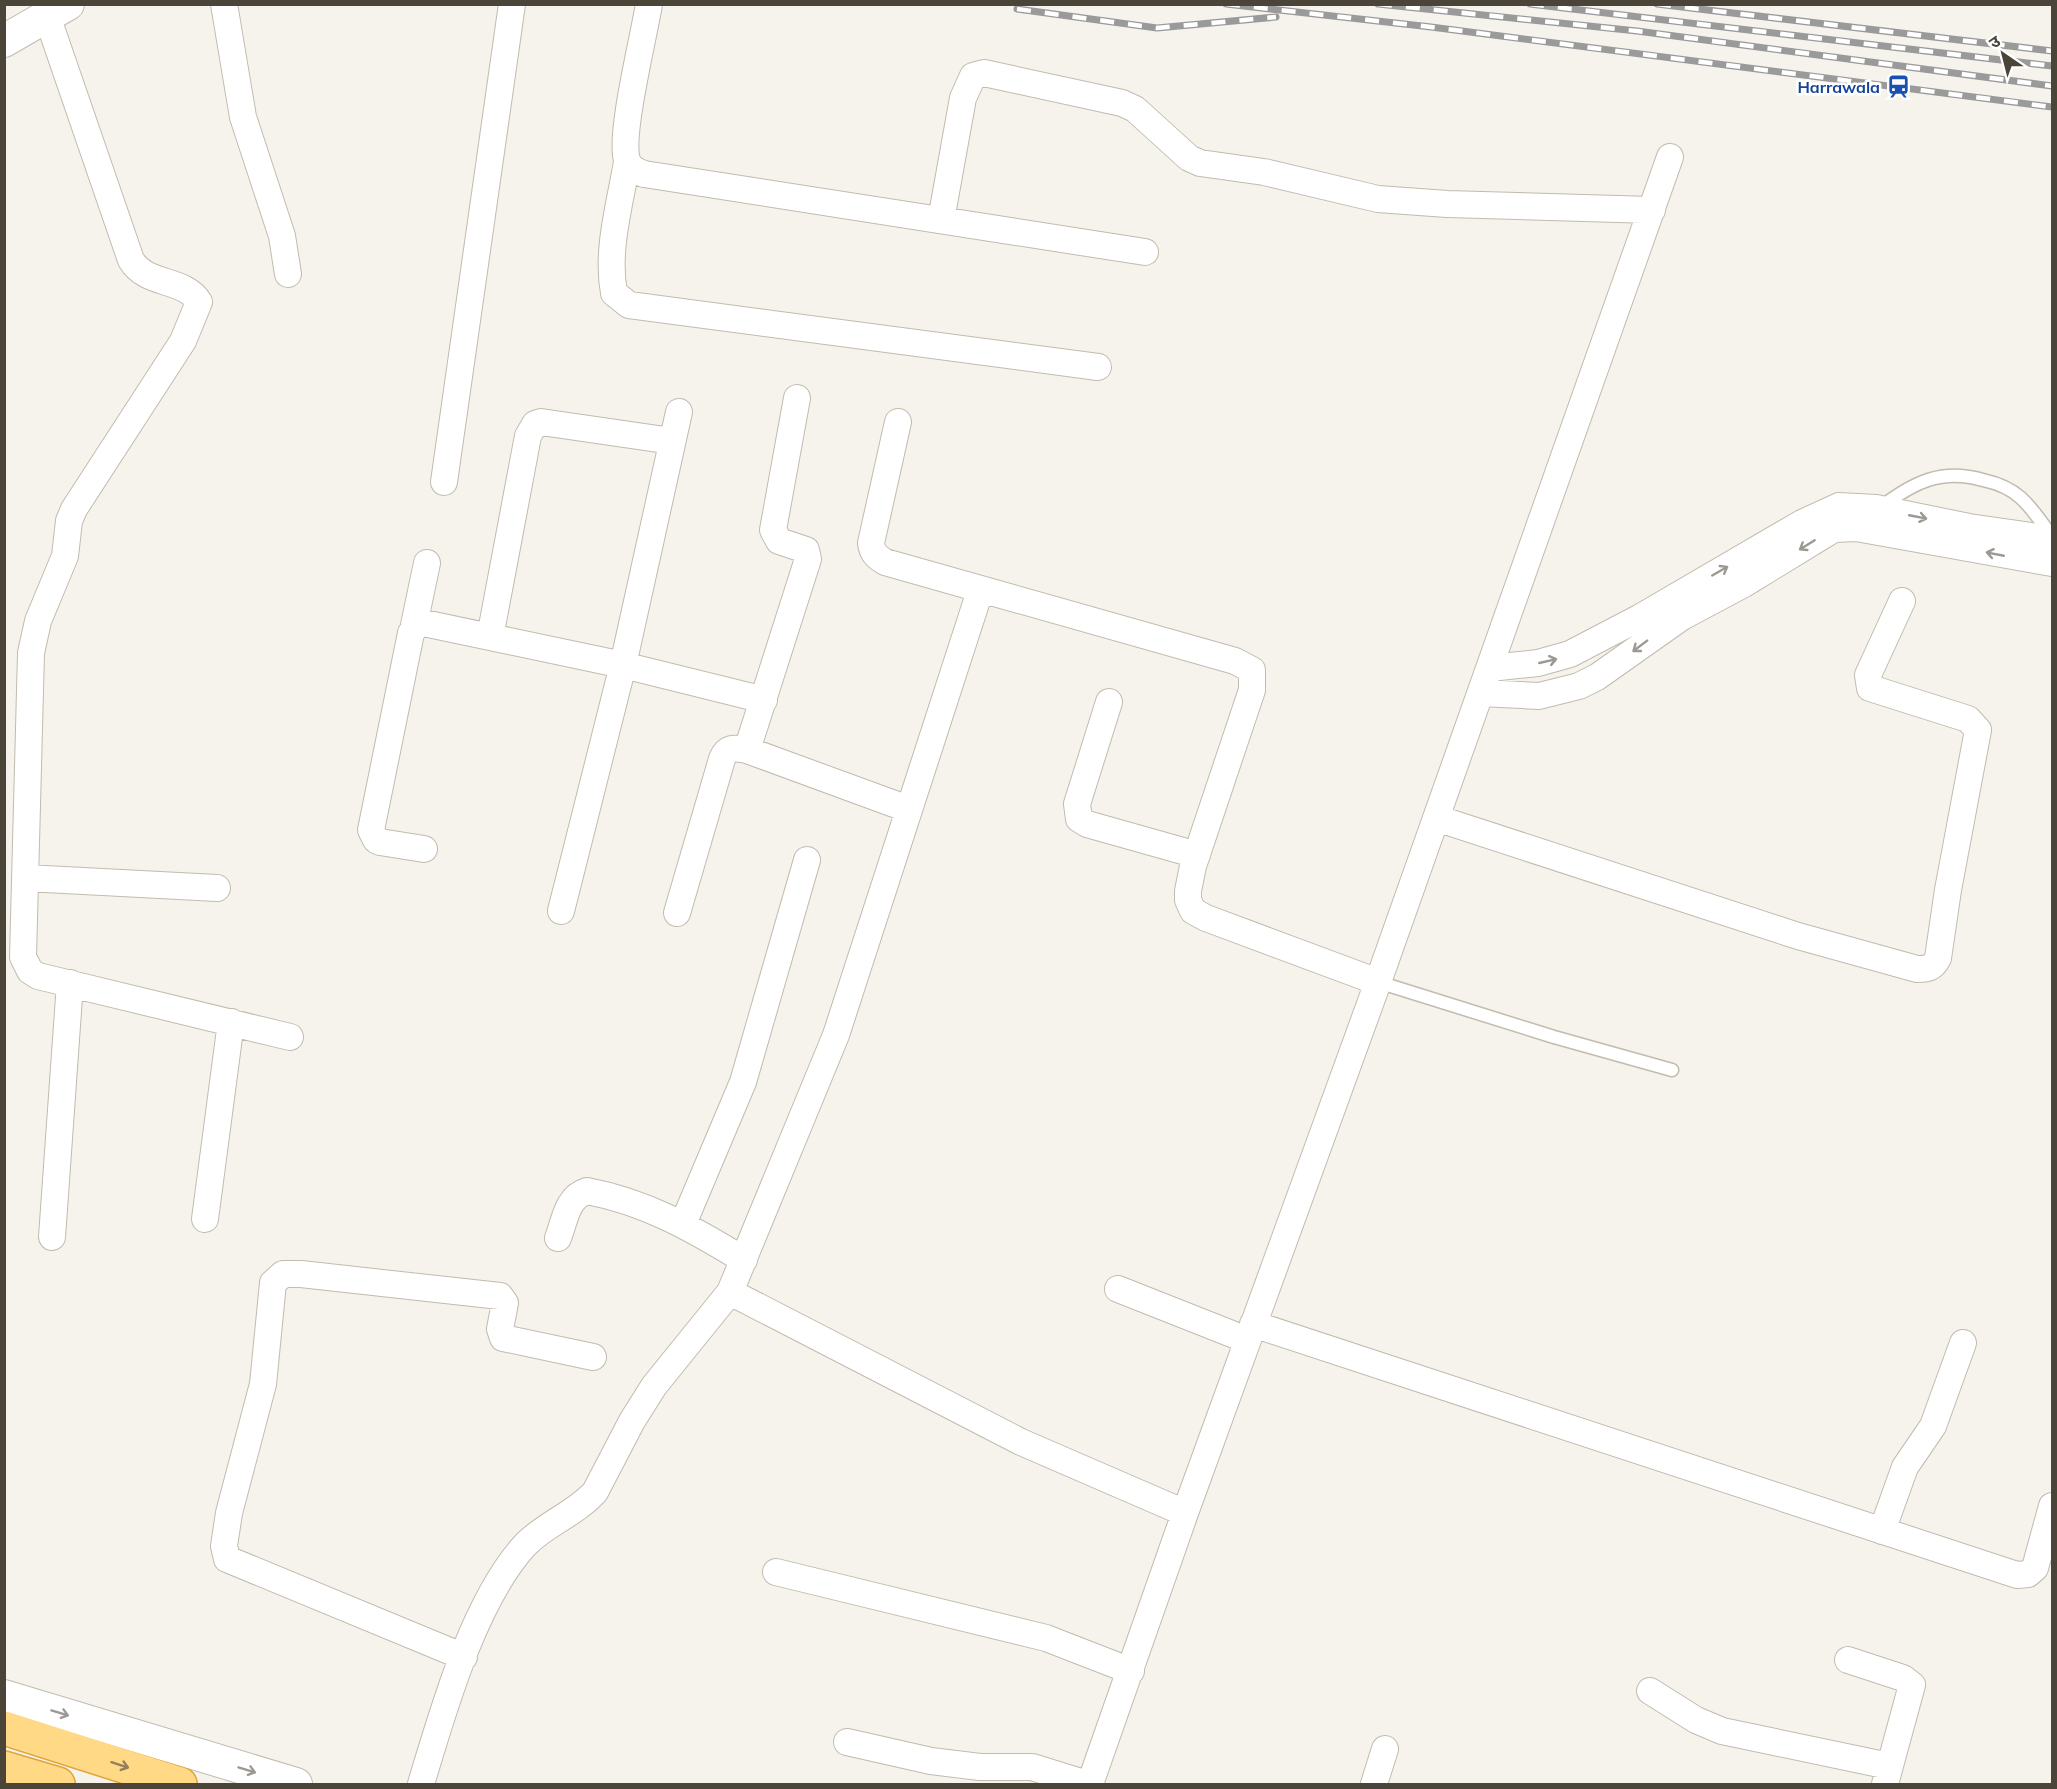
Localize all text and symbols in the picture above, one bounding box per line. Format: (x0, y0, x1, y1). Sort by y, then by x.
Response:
north arrow (1973, 24, 2033, 84)
text: उ (1985, 30, 2004, 53)
station icon: Harrawala (1885, 74, 1911, 100)
place label: Harrawala (1797, 77, 1880, 97)
one-way arrow (1907, 512, 1927, 523)
one-way arrow (1799, 540, 1816, 552)
one-way arrow (1986, 548, 2005, 559)
one-way arrow (1711, 565, 1728, 577)
one-way arrow (1633, 640, 1649, 653)
one-way arrow (1537, 655, 1557, 666)
one-way arrow (51, 1708, 70, 1719)
one-way arrow (110, 1760, 129, 1771)
one-way arrow (237, 1765, 256, 1776)

